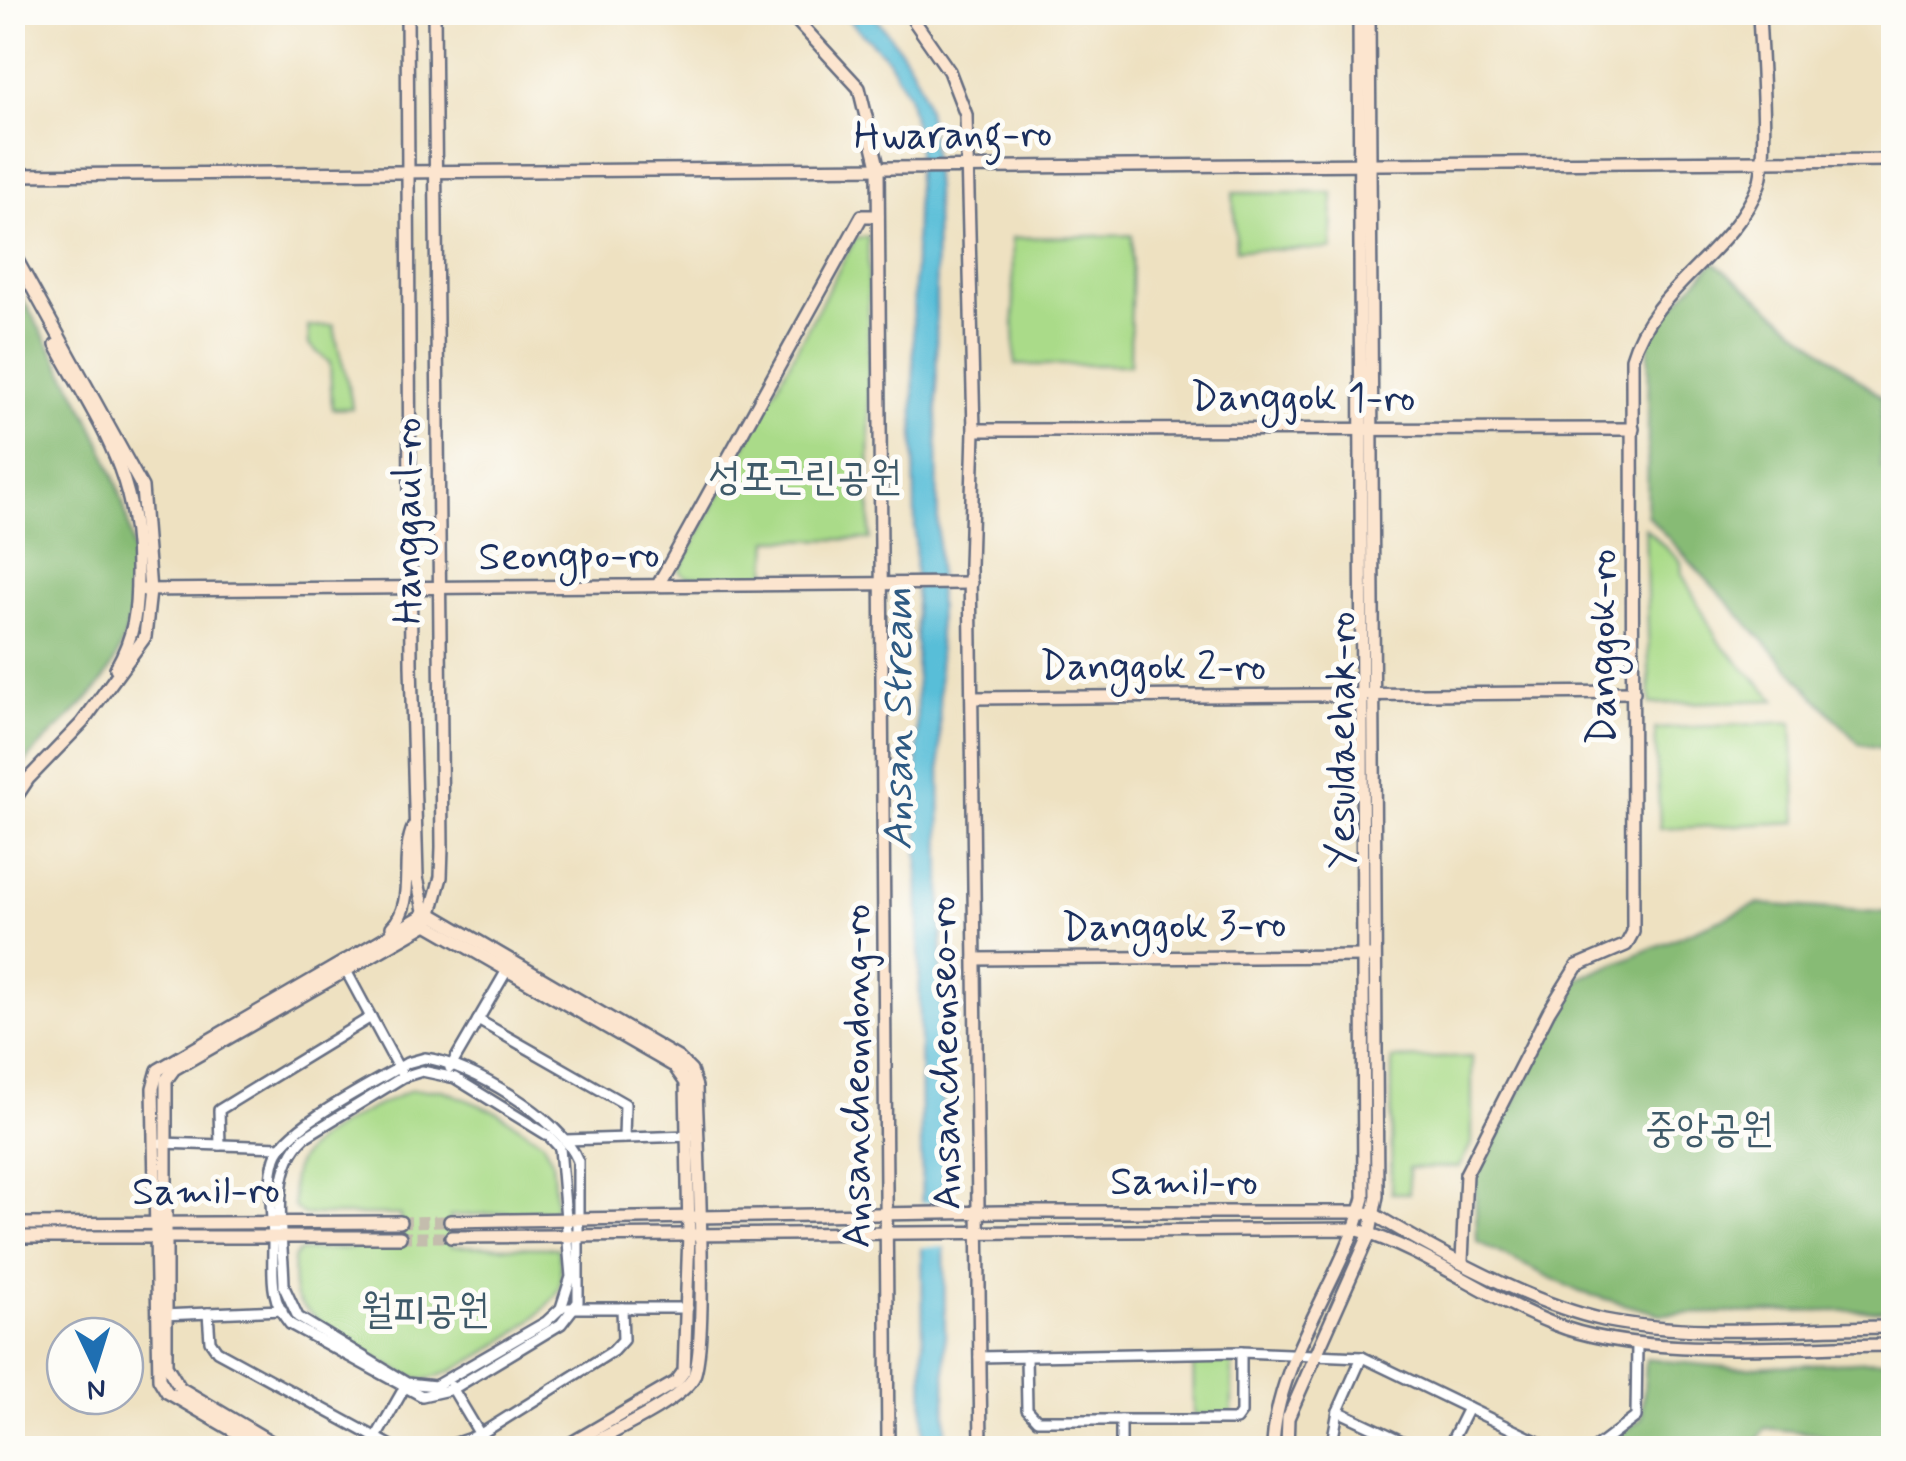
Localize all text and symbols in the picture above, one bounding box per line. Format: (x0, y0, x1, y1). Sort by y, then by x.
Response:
street label: Hwarang-ro (853, 108, 1053, 168)
street label: Danggok 1-ro (1191, 373, 1415, 428)
street label: Hanggaul-ro (383, 417, 438, 625)
park label: 성포근린공원 (708, 452, 902, 504)
street label: Seongpo-ro (478, 529, 660, 588)
street label: Danggok-ro (1578, 549, 1633, 745)
water label: Ansan Stream (872, 588, 927, 850)
street label: Yesuldaehak-ro (1317, 611, 1369, 869)
street label: Danggok 2-ro (1040, 642, 1266, 697)
street label: Ansancheonseo-ro (917, 896, 975, 1210)
street label: Danggok 3-ro (1061, 899, 1287, 958)
street label: Ansancheondong-ro (832, 904, 884, 1248)
park label: 중앙공원 (1645, 1104, 1773, 1156)
street label: Samil-ro (1110, 1157, 1258, 1209)
street label: Samil-ro (132, 1165, 281, 1219)
park label: 월피공원 (361, 1285, 489, 1337)
north arrow (45, 1316, 145, 1416)
text: N (86, 1369, 107, 1408)

